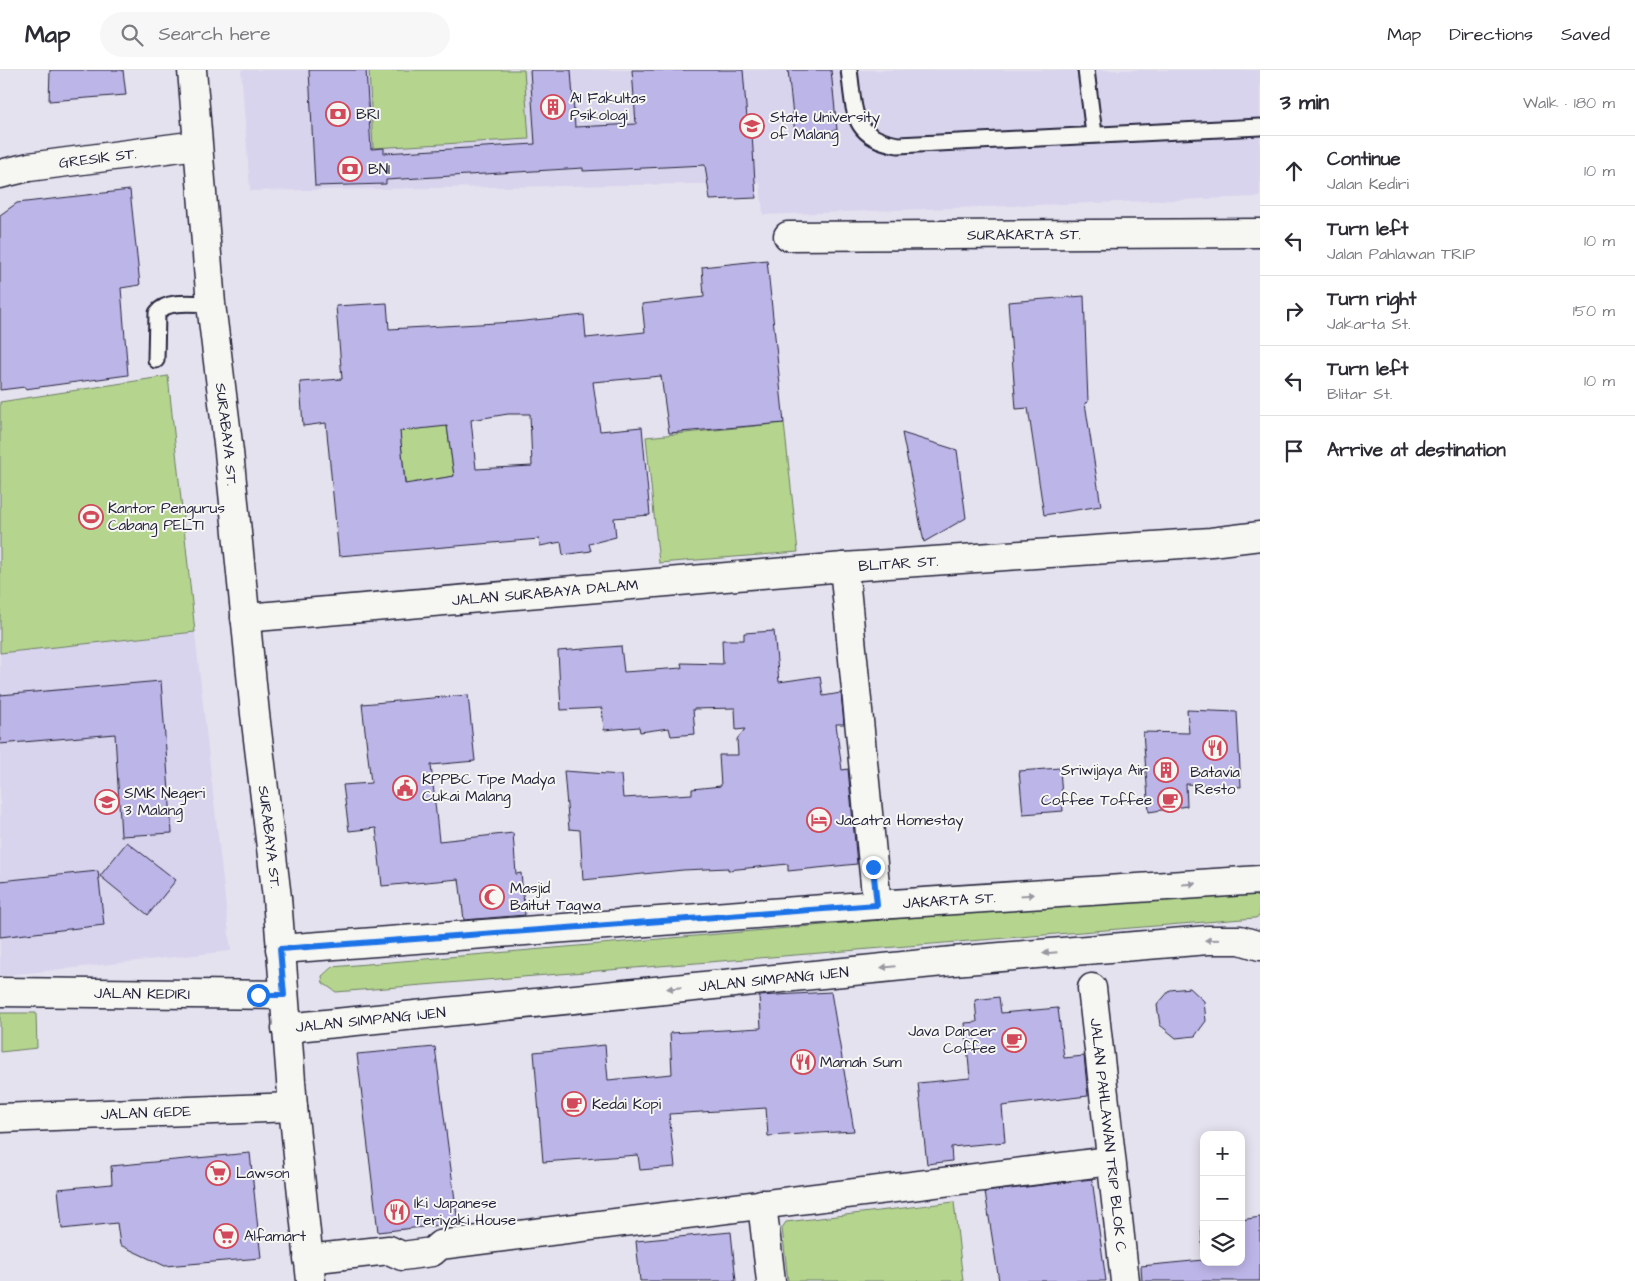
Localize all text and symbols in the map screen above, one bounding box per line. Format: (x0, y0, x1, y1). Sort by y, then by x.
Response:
search box (100, 12, 450, 57)
text: Map (25, 18, 70, 52)
icon: search (118, 21, 146, 49)
text: Search here (158, 21, 271, 48)
text: Map (1387, 22, 1421, 47)
text: Directions (1449, 22, 1533, 47)
text: Saved (1561, 22, 1610, 47)
place label: A1 Fakultas Psikologi (570, 88, 646, 127)
text: 3 min (1280, 88, 1329, 117)
text: Walk · 180 m (1523, 92, 1615, 114)
building icon: A1 Fakultas Psikologi (540, 94, 566, 120)
bank icon: BRI (325, 101, 351, 127)
place label: BRI (356, 104, 380, 125)
place label: State University of Malang (770, 107, 880, 146)
school or university icon: State University of Malang (739, 113, 765, 139)
street label: GRESIK ST. (58, 143, 138, 174)
text: Continue (1327, 146, 1401, 173)
bank icon: BNI (337, 156, 363, 182)
icon: ahead (1280, 157, 1308, 185)
place label: BNI (368, 159, 390, 180)
text: 10 m (1584, 160, 1615, 182)
text: Jalan Kediri (1327, 173, 1409, 195)
text: Turn left (1327, 216, 1408, 243)
street label: SURAKARTA ST. (967, 224, 1081, 246)
icon: left (1280, 227, 1308, 255)
text: 10 m (1584, 230, 1615, 252)
text: Jalan Pahlawan TRIP (1327, 243, 1475, 265)
text: Turn right (1327, 286, 1416, 313)
icon: right (1280, 297, 1308, 325)
text: 150 m (1573, 300, 1615, 322)
text: Jakarta St. (1327, 313, 1410, 335)
text: Turn left (1327, 356, 1408, 383)
icon: left (1280, 367, 1308, 395)
text: 10 m (1584, 370, 1615, 392)
street label: SURABAYA ST. (210, 382, 242, 487)
text: Blitar St. (1327, 383, 1392, 405)
icon: arrive (1280, 437, 1308, 465)
text: Arrive at destination (1327, 437, 1506, 464)
place label: Kantor Pengurus Cabang PELTI (108, 498, 225, 537)
sports icon: Kantor Pengurus Cabang PELTI (78, 504, 104, 530)
street label: BLITAR ST. (858, 551, 939, 577)
street label: JALAN SURABAYA DALAM (451, 575, 639, 611)
restaurant icon: Batavia Resto (1202, 735, 1228, 761)
building icon: Sriwijaya Air (1153, 757, 1179, 783)
place label: Sriwijaya Air (1061, 760, 1148, 782)
place label: Batavia Resto (1190, 762, 1240, 800)
place label: KPPBC Tipe Madya Cukai Malang (422, 769, 556, 808)
public building icon: KPPBC Tipe Madya Cukai Malang (392, 775, 418, 801)
place label: SMK Negeri 3 Malang (124, 783, 206, 822)
street label: SURABAYA ST. (253, 784, 286, 890)
cafe icon: Coffee Toffee (1157, 787, 1183, 813)
school or university icon: SMK Negeri 3 Malang (94, 789, 120, 815)
place label: Coffee Toffee (1041, 790, 1152, 811)
hotel icon: Jacatra Homestay (806, 807, 832, 833)
place label: Jacatra Homestay (836, 810, 963, 832)
route end (862, 856, 885, 879)
place label: Masjid Baitut Taqwa (510, 878, 601, 916)
one-way arrow (1182, 880, 1198, 888)
mosque icon: Masjid Baitut Taqwa (479, 884, 505, 910)
street label: JAKARTA ST. (902, 887, 996, 914)
one-way arrow (1020, 891, 1036, 899)
one-way arrow (1204, 937, 1220, 945)
one-way arrow (1042, 949, 1058, 957)
street label: JALAN SIMPANG IJEN (697, 962, 850, 998)
one-way arrow (880, 963, 896, 971)
street label: JALAN KEDIRI (94, 983, 190, 1005)
route start (247, 984, 270, 1007)
one-way arrow (666, 984, 682, 992)
street label: JALAN SIMPANG IJEN (295, 1002, 447, 1038)
street label: JALAN PAHLAWAN TRIP BLOK C (1084, 1017, 1132, 1254)
place label: Java Dancer Coffee (908, 1021, 996, 1059)
cafe icon: Java Dancer Coffee (1001, 1027, 1027, 1053)
restaurant icon: Mamah Sum (790, 1049, 816, 1075)
place label: Mamah Sum (820, 1052, 902, 1073)
cafe icon: Kedai Kopi (561, 1091, 587, 1117)
place label: Kedai Kopi (592, 1094, 662, 1115)
street label: JALAN GEDE (100, 1101, 192, 1125)
map controls (1200, 1131, 1245, 1266)
button: + (1200, 1131, 1245, 1176)
supermarket icon: Lawson (205, 1160, 231, 1186)
place label: Lawson (236, 1163, 290, 1184)
button: − (1200, 1176, 1245, 1221)
place label: Iki Japanese Teriyaki House (414, 1193, 516, 1232)
restaurant icon: Iki Japanese Teriyaki House (384, 1199, 410, 1225)
button: layers (1200, 1221, 1245, 1266)
supermarket icon: Alfamart (213, 1223, 239, 1249)
place label: Alfamart (244, 1226, 306, 1247)

